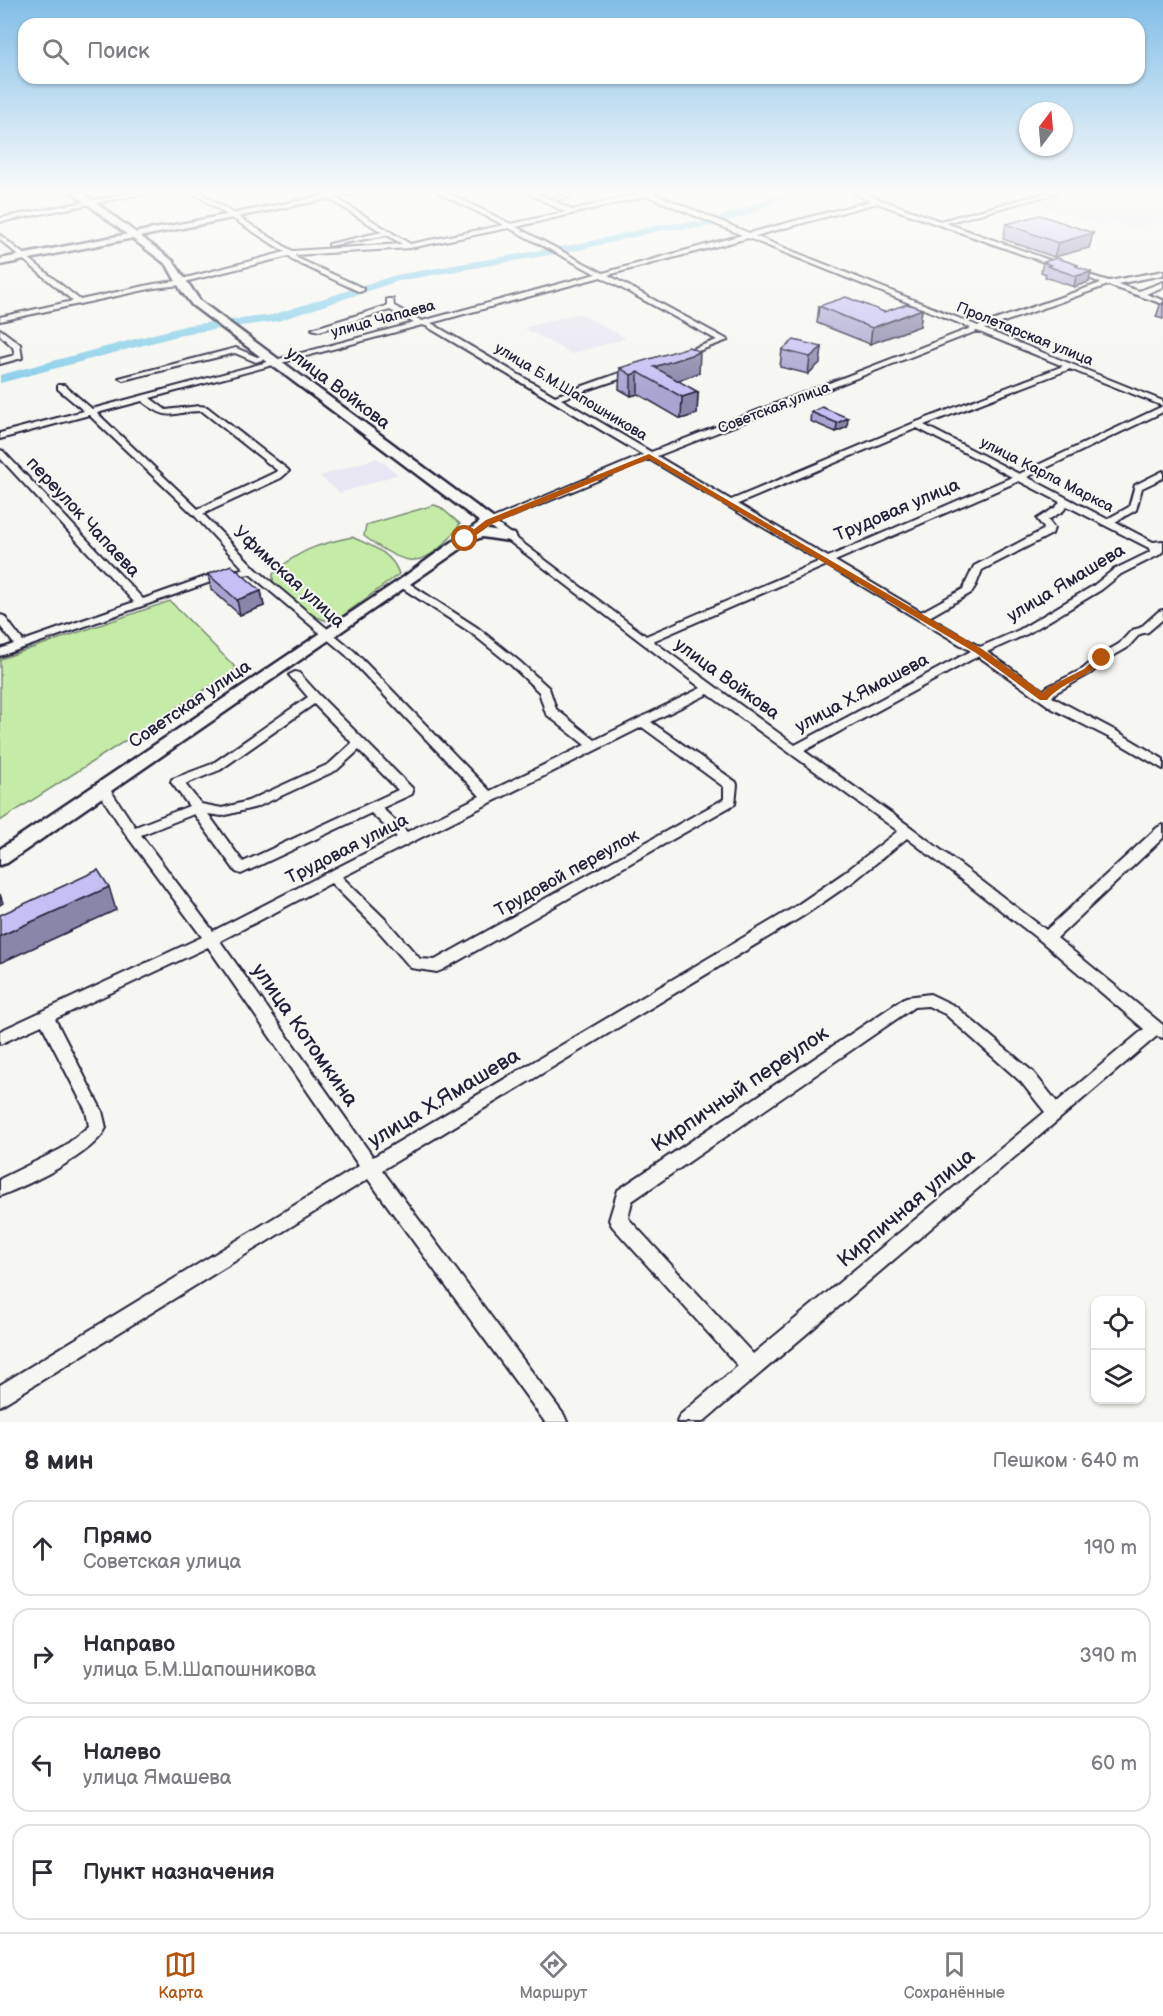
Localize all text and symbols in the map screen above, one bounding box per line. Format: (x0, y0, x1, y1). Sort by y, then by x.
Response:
search box (18, 18, 1145, 84)
icon: search (39, 35, 72, 68)
text: Поиск (87, 38, 150, 65)
north arrow (1019, 102, 1073, 156)
street label: улица Чапаева (329, 296, 437, 342)
street label: Пролетарская улица (954, 298, 1096, 370)
street label: улица Б.М.Шапошникова (491, 339, 651, 445)
street label: улица Войкова (282, 342, 394, 434)
street label: Советская улица (715, 378, 833, 438)
street label: улица Карла Маркса (977, 433, 1117, 517)
street label: переулок Чапаева (22, 453, 144, 582)
street label: Трудовая улица (831, 474, 963, 546)
street label: Уфимская улица (229, 522, 349, 633)
route start (451, 525, 477, 551)
street label: улица Ямашева (1003, 539, 1129, 626)
street label: улица Войкова (670, 634, 784, 724)
route end (1088, 644, 1114, 670)
street label: улица Х.Ямашева (792, 649, 933, 737)
street label: Советская улица (125, 655, 255, 753)
street label: Трудовая улица (283, 809, 412, 889)
street label: Трудовой переулок (491, 825, 643, 921)
street label: улица Котомкина (246, 959, 364, 1112)
street label: Кирпичный переулок (647, 1021, 833, 1157)
street label: улица Х.Ямашева (363, 1042, 525, 1153)
street label: Кирпичная улица (832, 1143, 980, 1273)
map controls (1091, 1296, 1145, 1404)
button: locate (1091, 1296, 1145, 1350)
button: layers (1091, 1350, 1145, 1404)
text: 8 мин (24, 1446, 94, 1477)
text: Пешком · 640 m (992, 1449, 1139, 1473)
text: Прямо (83, 1523, 152, 1550)
icon: ahead (26, 1532, 59, 1565)
text: 190 m (1084, 1536, 1137, 1560)
text: Советская улица (83, 1550, 241, 1574)
text: Направо (83, 1631, 175, 1658)
icon: right (26, 1640, 59, 1673)
text: 390 m (1079, 1644, 1137, 1668)
text: улица Б.М.Шапошникова (83, 1658, 316, 1682)
text: Налево (83, 1739, 161, 1766)
icon: left (26, 1748, 59, 1781)
text: 60 m (1091, 1752, 1137, 1776)
text: улица Ямашева (83, 1766, 232, 1790)
icon: arrive (26, 1856, 59, 1889)
text: Пункт назначения (83, 1859, 275, 1886)
tab: Карта (158, 1948, 203, 2003)
tab: Маршрут (519, 1948, 588, 2003)
tab: Сохранённые (904, 1948, 1005, 2003)

